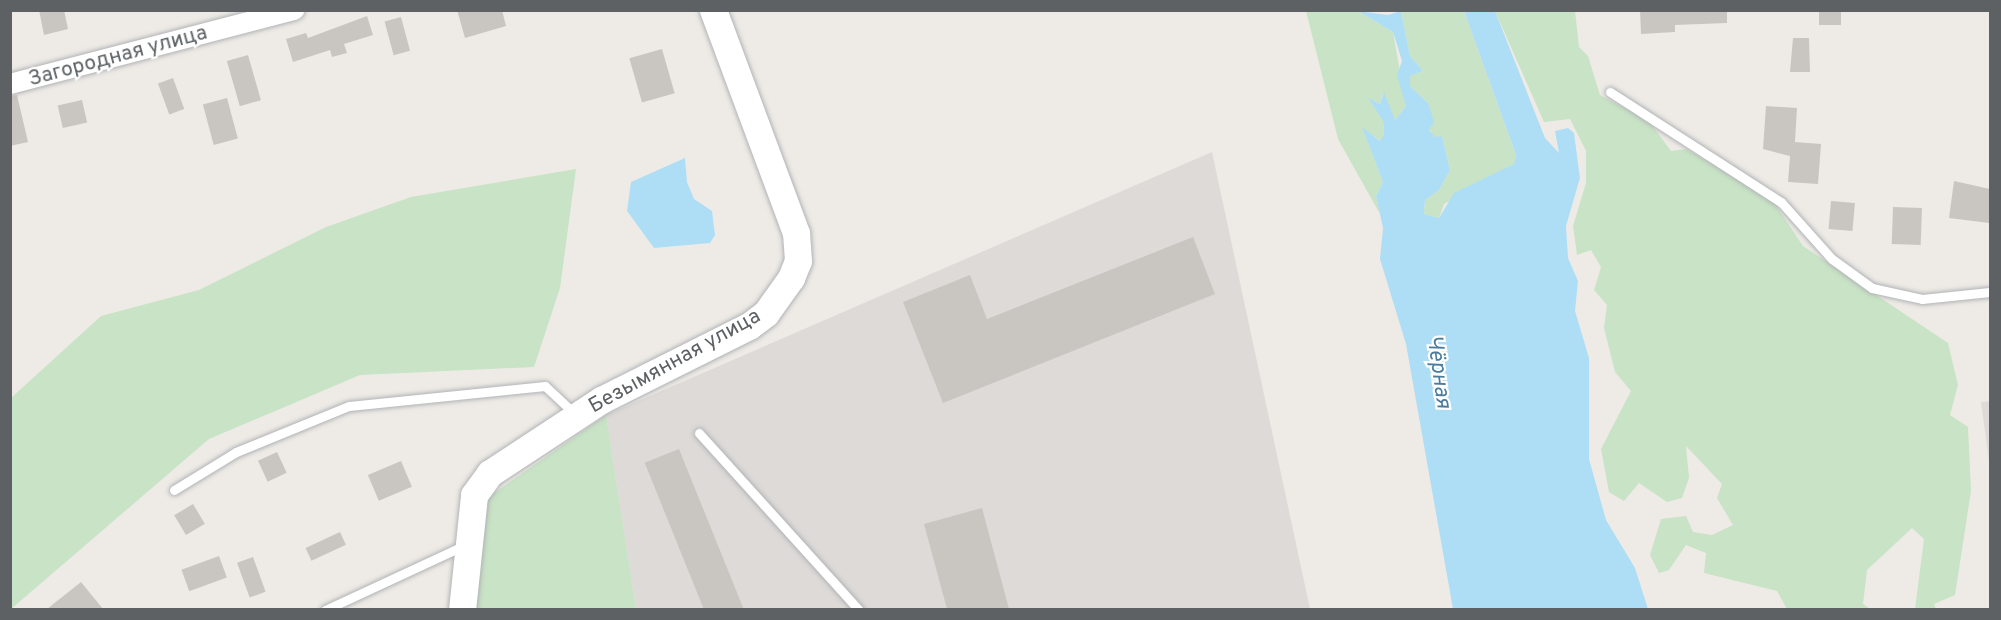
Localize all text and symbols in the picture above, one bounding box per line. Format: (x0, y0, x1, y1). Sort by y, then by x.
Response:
street label: Загородная улица (26, 21, 210, 93)
street label: Безымянная улица (585, 304, 765, 420)
water label: Чёрная (1420, 334, 1456, 410)

